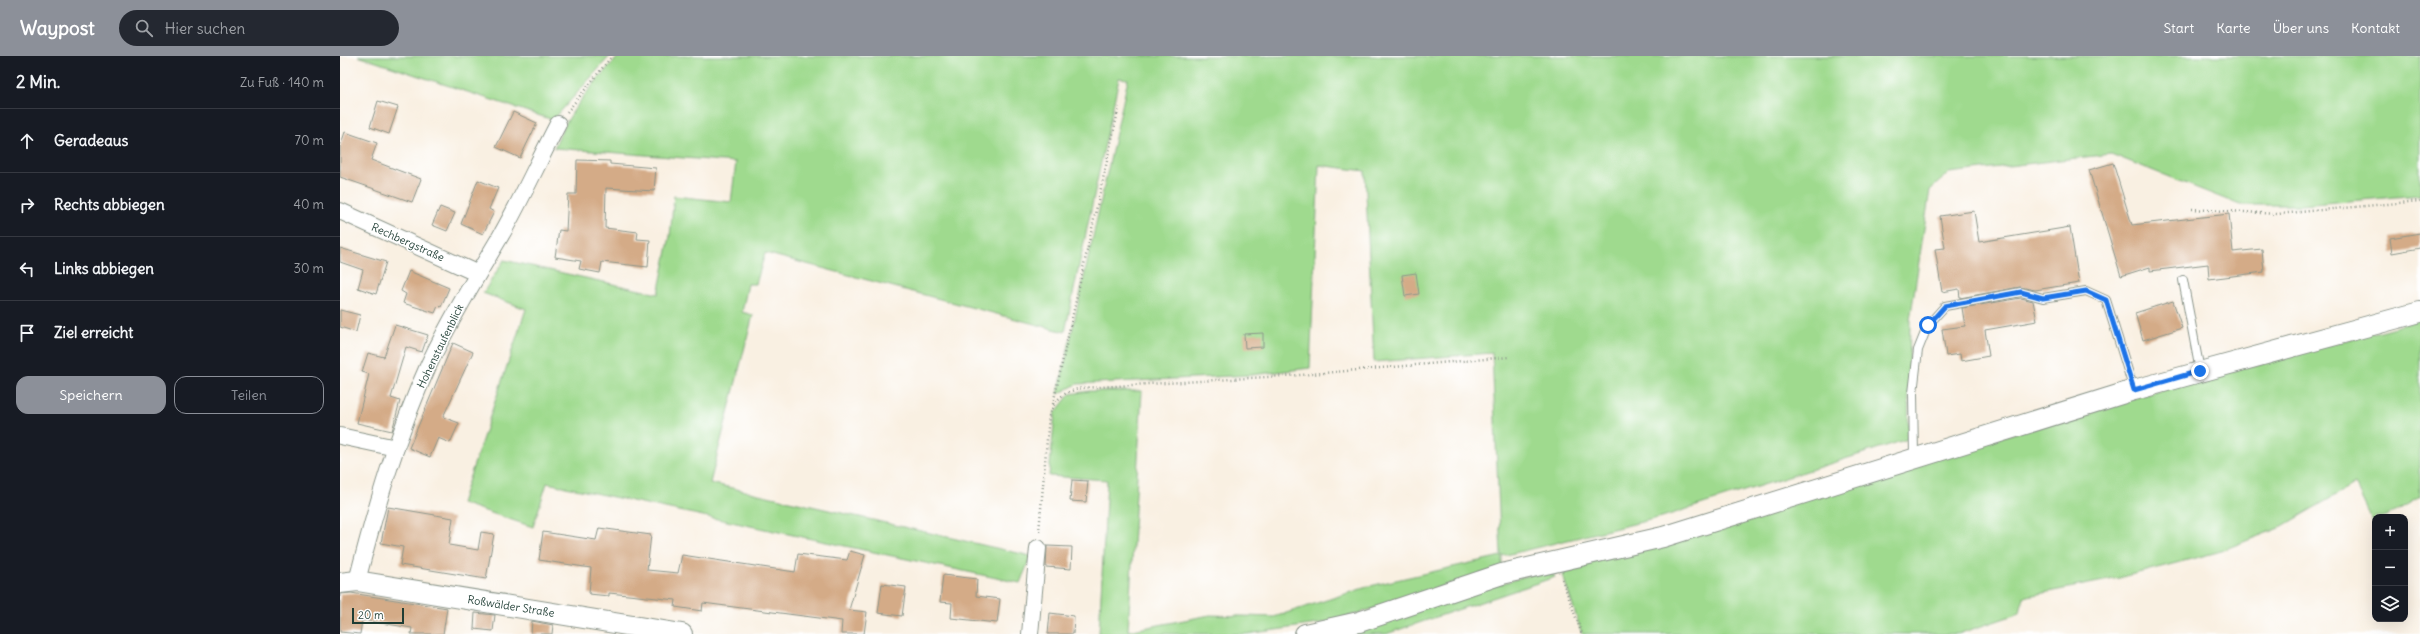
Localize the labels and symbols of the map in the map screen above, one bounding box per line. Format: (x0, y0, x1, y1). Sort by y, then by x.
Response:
street label: Rechbergstraße (369, 220, 447, 264)
street label: Hohenstaufenblick (414, 301, 467, 390)
route start (1919, 316, 1937, 334)
route end (2191, 362, 2209, 380)
street label: Roßwälder Straße (467, 592, 556, 620)
scale bar (352, 606, 404, 625)

